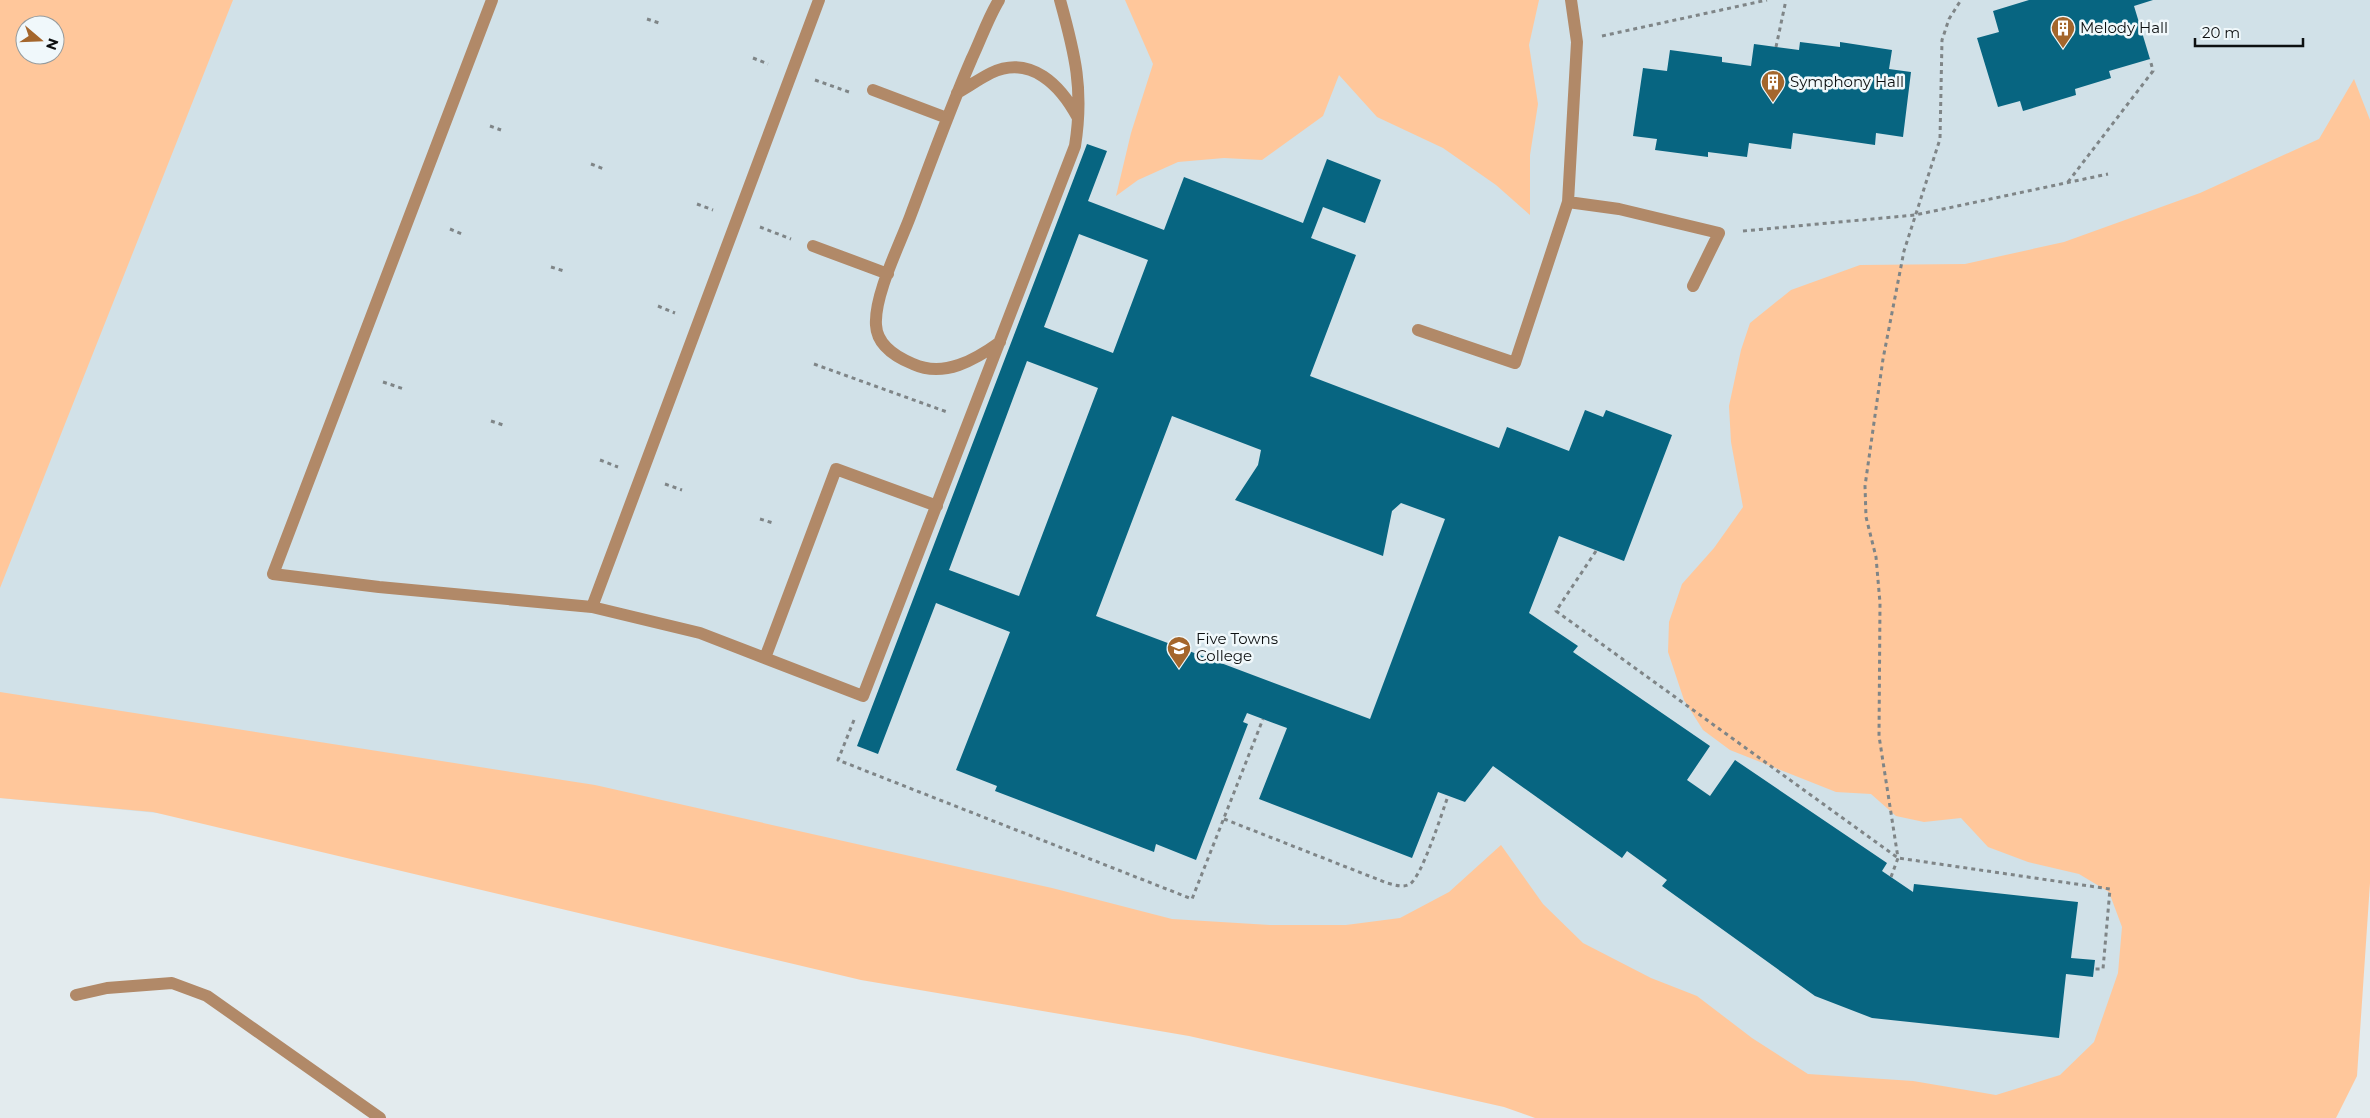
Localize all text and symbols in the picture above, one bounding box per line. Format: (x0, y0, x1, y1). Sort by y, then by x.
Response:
north arrow (15, 15, 65, 65)
building icon: Melody Hall (2050, 15, 2076, 49)
scale bar (2195, 15, 2302, 47)
place label: Melody Hall (2080, 18, 2168, 37)
text: 20 m (2202, 23, 2240, 42)
text: N (42, 36, 63, 53)
building icon: Symphony Hall (1760, 69, 1786, 103)
place label: Symphony Hall (1790, 72, 1904, 91)
place label: Five Towns College (1196, 629, 1278, 665)
school or university icon: Five Towns College (1166, 635, 1192, 669)

